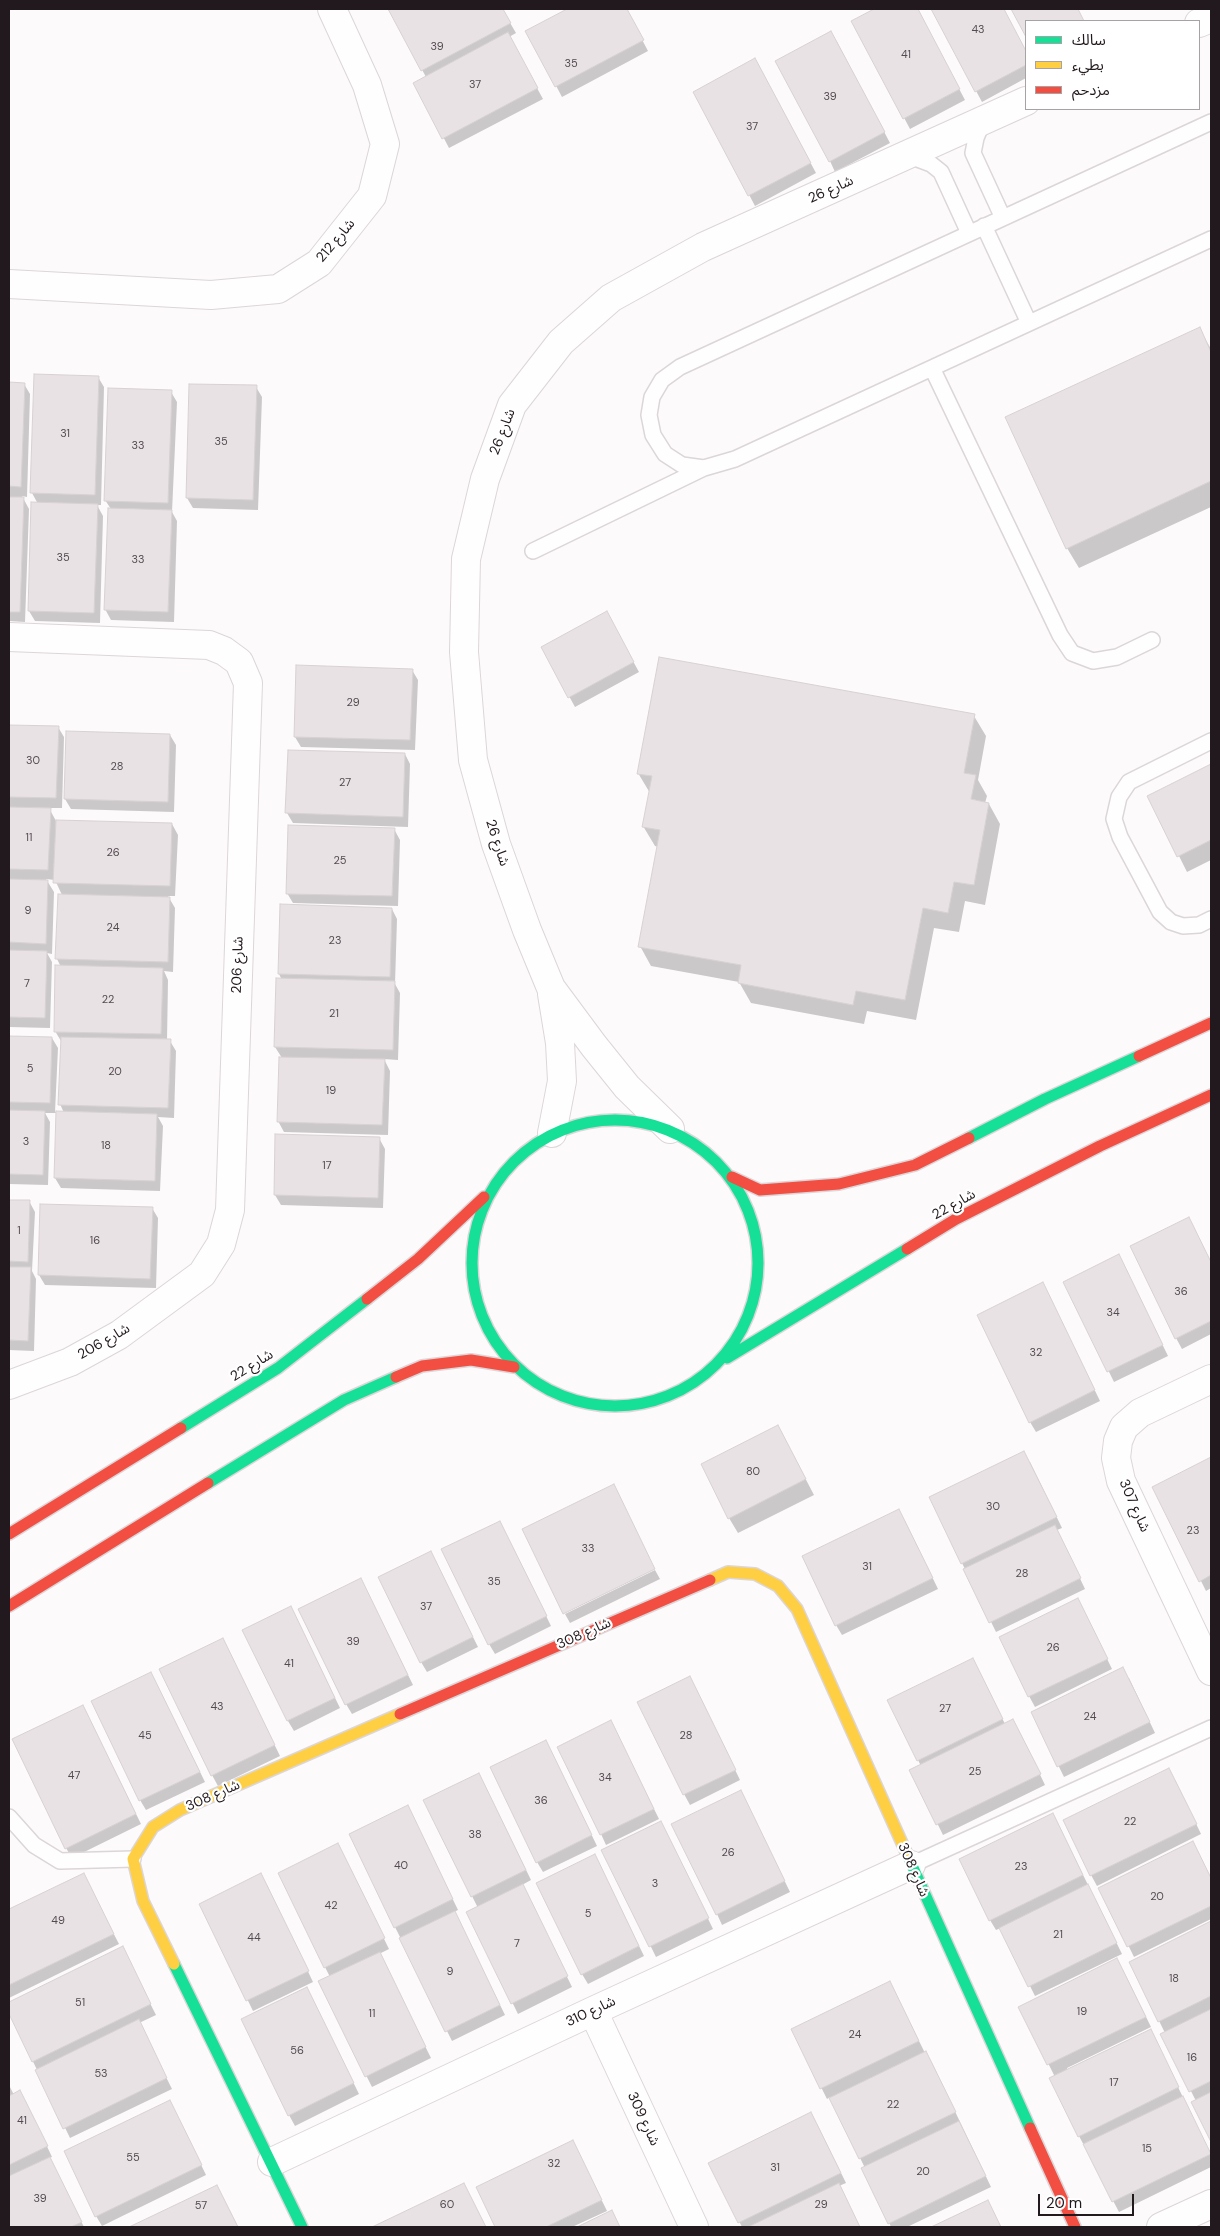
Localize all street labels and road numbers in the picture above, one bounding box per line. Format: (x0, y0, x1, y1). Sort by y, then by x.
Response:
street label: شارع 26 (806, 173, 856, 207)
street label: شارع 212 (313, 216, 359, 266)
street label: شارع 26 (487, 407, 519, 457)
street label: شارع 26 (482, 818, 512, 868)
street label: شارع 206 (229, 936, 247, 994)
street label: شارع 22 (929, 1186, 979, 1224)
street label: شارع 206 (75, 1320, 133, 1364)
street label: شارع 22 (228, 1346, 276, 1386)
street label: شارع 307 (1115, 1477, 1153, 1535)
street label: شارع 308 (554, 1615, 614, 1653)
street label: شارع 308 (183, 1777, 243, 1815)
street label: شارع 308 (894, 1840, 932, 1900)
street label: شارع 310 (563, 1993, 619, 2031)
street label: شارع 309 (623, 2089, 663, 2149)

